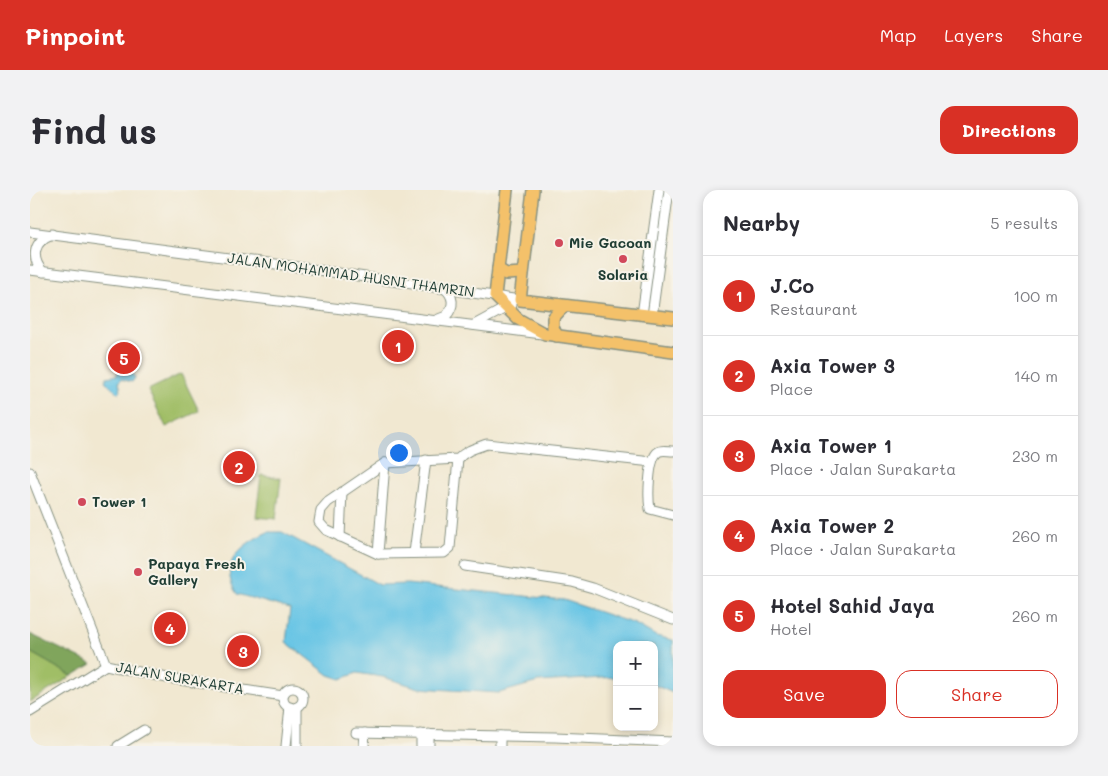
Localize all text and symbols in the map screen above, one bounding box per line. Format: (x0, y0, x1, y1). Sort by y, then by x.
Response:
text: Pinpoint (25, 20, 126, 51)
text: Map (880, 23, 916, 47)
text: Layers (944, 23, 1003, 47)
text: Share (1031, 23, 1083, 47)
button: Directions (940, 106, 1078, 154)
text: Find us (30, 107, 157, 153)
text: Nearby (723, 209, 800, 236)
text: 5 results (990, 212, 1058, 233)
place label: Mie Gacoan (569, 233, 651, 252)
marker: Mie Gacoan (553, 237, 565, 249)
street label: JALAN MOHAMMAD HUSNI THAMRIN (226, 248, 476, 301)
marker: Solaria (617, 253, 629, 265)
place label: Solaria (598, 265, 649, 284)
text: J.Co (770, 273, 814, 298)
text: 1 (735, 285, 743, 306)
text: 100 m (1013, 285, 1058, 306)
text: Restaurant (770, 298, 858, 319)
pin: 1 (382, 327, 414, 365)
pin: 5 (108, 339, 140, 377)
text: Axia Tower 3 (770, 353, 895, 378)
text: 2 (735, 365, 743, 386)
text: 140 m (1014, 365, 1058, 386)
text: Place (770, 378, 813, 399)
text: Axia Tower 1 (770, 433, 892, 458)
your location (386, 440, 412, 466)
text: 3 (734, 445, 744, 466)
text: 230 m (1012, 445, 1058, 466)
pin: 2 (223, 448, 255, 486)
text: Place · Jalan Surakarta (770, 458, 956, 479)
place label: Tower 1 (92, 492, 146, 511)
marker: Tower 1 (76, 496, 88, 508)
text: Axia Tower 2 (770, 513, 894, 538)
text: 4 (734, 525, 744, 546)
text: 260 m (1012, 525, 1058, 546)
text: Place · Jalan Surakarta (770, 538, 956, 559)
place label: Papaya Fresh Gallery (148, 554, 245, 589)
marker: Papaya Fresh Gallery (132, 566, 144, 578)
text: Hotel Sahid Jaya (770, 593, 935, 618)
text: 5 (734, 605, 744, 626)
text: 260 m (1012, 605, 1058, 626)
pin: 4 (154, 609, 186, 647)
text: Hotel (770, 618, 812, 639)
pin: 3 (227, 632, 259, 670)
map controls (613, 641, 658, 731)
button: + (613, 641, 658, 686)
street label: JALAN SURAKARTA (115, 657, 246, 698)
button: Save (723, 670, 886, 718)
button: Share (896, 670, 1058, 718)
button: − (613, 686, 658, 731)

